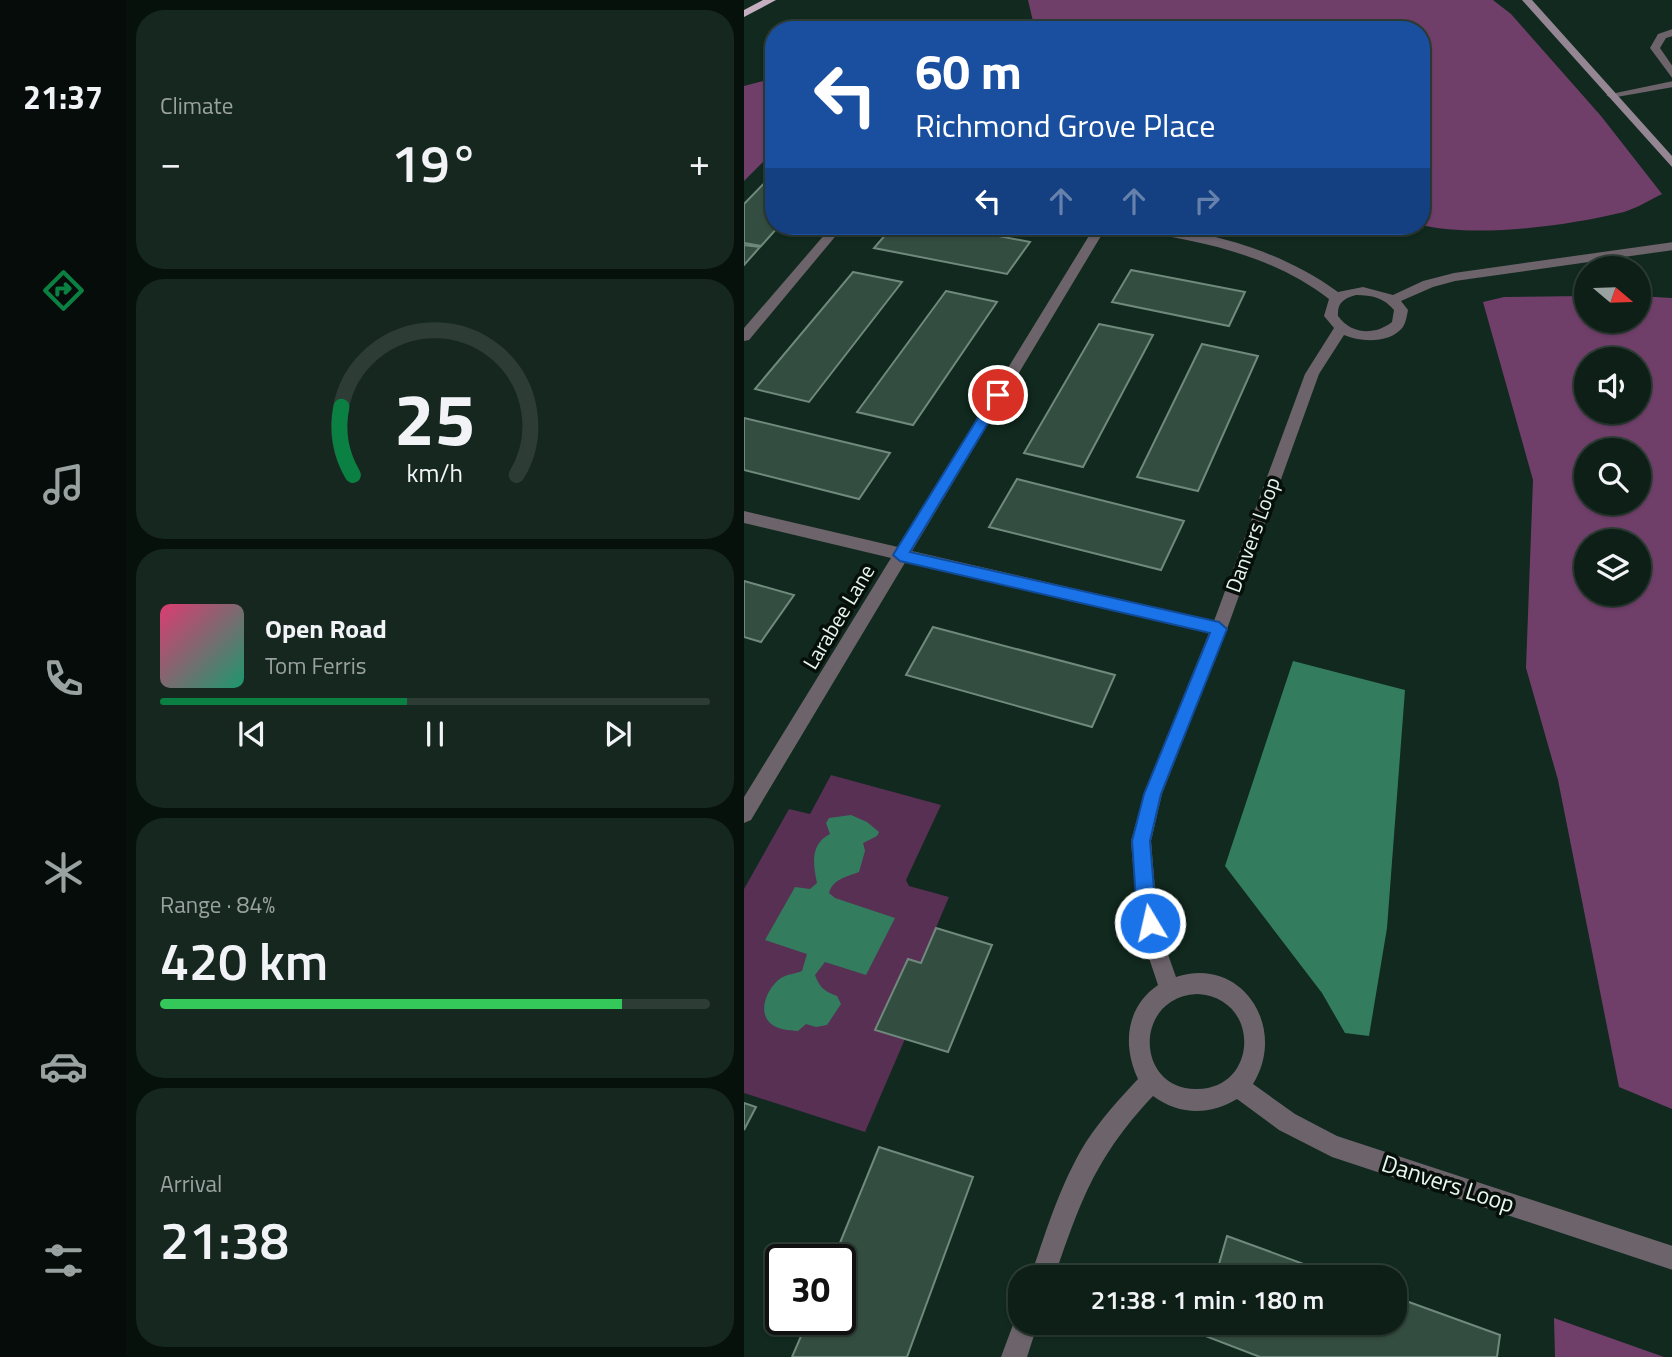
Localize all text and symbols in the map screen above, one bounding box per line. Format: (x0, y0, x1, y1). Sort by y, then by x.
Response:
text: 60 m (915, 33, 1022, 108)
icon: left (800, 49, 891, 140)
text: 21:37 (23, 73, 103, 121)
text: Climate (160, 88, 233, 123)
text: Richmond Grove Place (915, 101, 1215, 149)
text: 19° (391, 123, 479, 202)
text: − (160, 133, 181, 191)
text: + (689, 133, 710, 191)
icon: left (969, 182, 1007, 220)
icon: ahead (1042, 182, 1080, 220)
icon: ahead (1115, 182, 1153, 220)
icon: right (1188, 182, 1226, 220)
north arrow (1574, 256, 1650, 332)
map controls (1574, 256, 1651, 606)
icon: directions (39, 266, 88, 315)
button: sound (1574, 347, 1651, 424)
text: 25 (394, 364, 476, 474)
pin (968, 365, 1028, 425)
icon: arrive (979, 376, 1017, 414)
button: search (1574, 438, 1651, 515)
text: km/h (407, 454, 463, 492)
icon: music (39, 460, 88, 509)
street label: Danvers Loop (1216, 473, 1288, 597)
button: layers (1574, 529, 1651, 606)
street label: Larabee Lane (794, 558, 882, 675)
text: Open Road (265, 609, 387, 648)
text: Tom Ferris (265, 648, 366, 683)
icon: phone (39, 654, 88, 703)
icon: previous (233, 715, 271, 753)
icon: pause (416, 715, 454, 753)
icon: next (599, 715, 637, 753)
icon: climate (39, 848, 88, 897)
position arrow (1113, 886, 1187, 960)
text: Range · 84% (160, 887, 275, 922)
text: 420 km (160, 921, 328, 1000)
icon: car (39, 1042, 88, 1091)
street label: Danvers Loop (1377, 1145, 1519, 1221)
text: Arrival (160, 1166, 222, 1201)
text: 21:38 (160, 1200, 289, 1279)
icon: filters (39, 1236, 88, 1285)
speed limit sign: 30 (765, 1244, 856, 1335)
text: 21:38 · 1 min · 180 m (1091, 1280, 1324, 1319)

